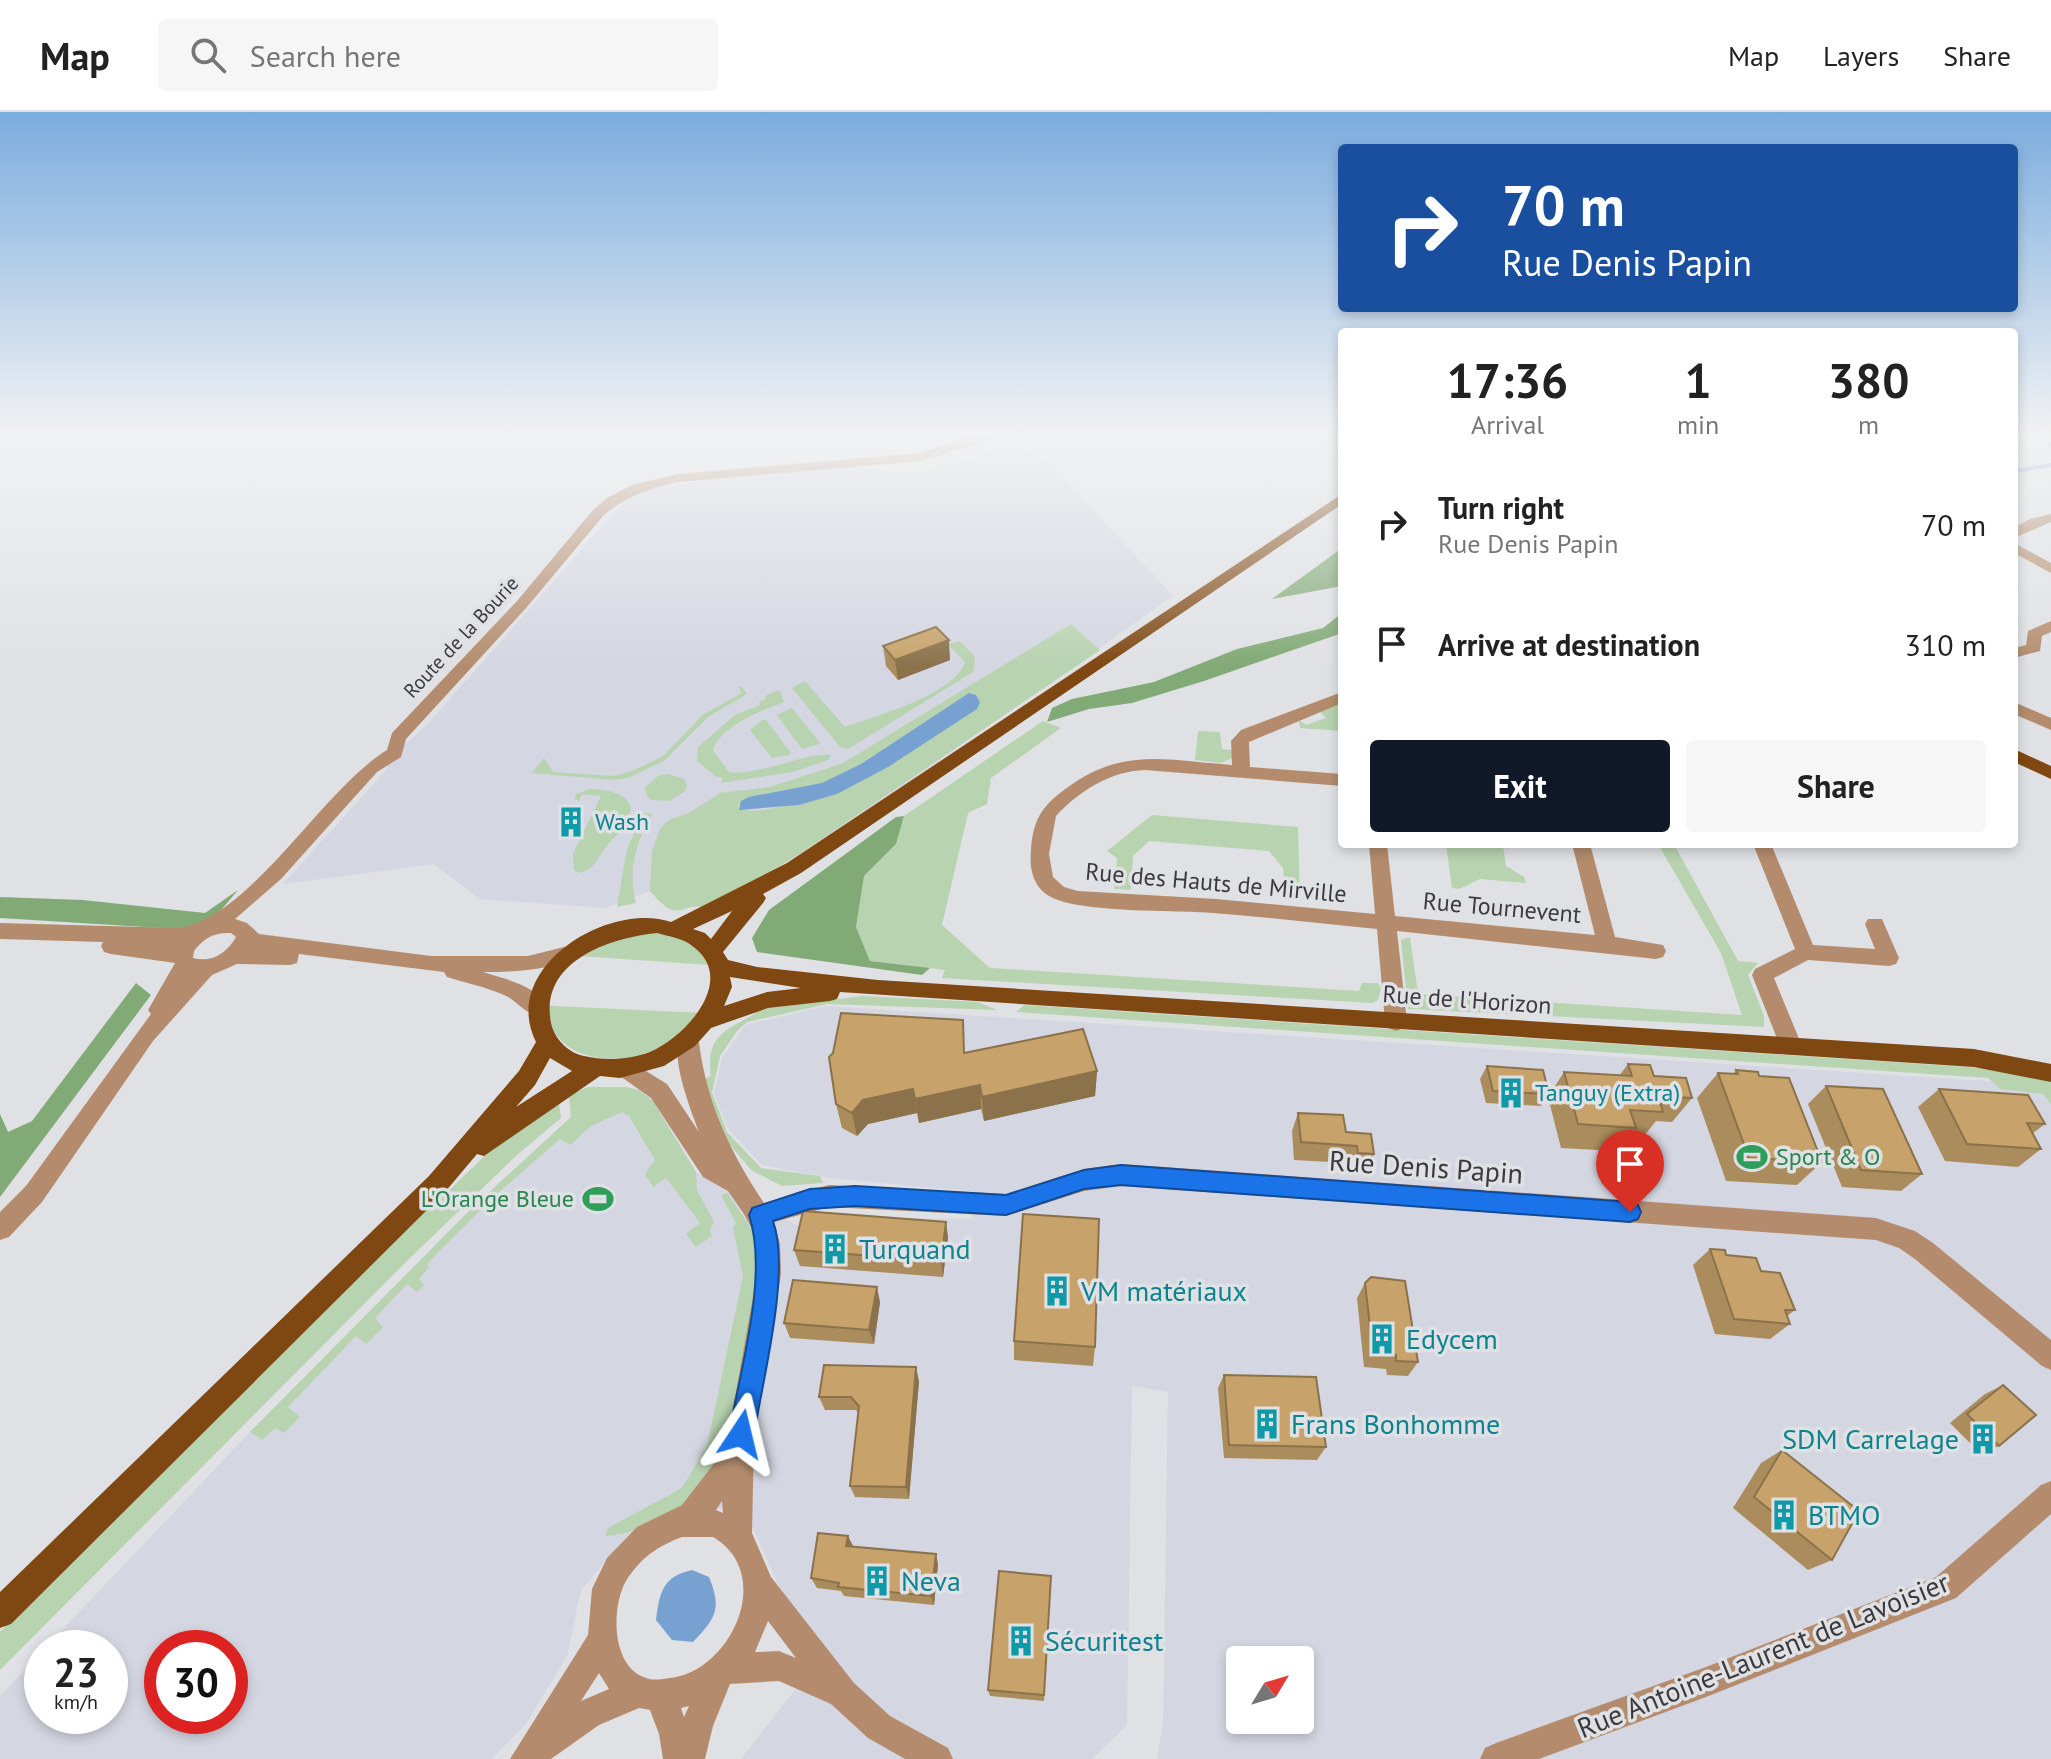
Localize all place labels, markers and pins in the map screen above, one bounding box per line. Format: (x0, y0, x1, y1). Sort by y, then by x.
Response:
building icon: Wash (554, 805, 588, 839)
place label: Wash (595, 806, 649, 837)
building icon: Tanguy (Extra) (1494, 1076, 1528, 1110)
place label: Tanguy (Extra) (1535, 1077, 1680, 1108)
pin (1596, 1130, 1664, 1212)
sports icon: Sport & O (1735, 1140, 1769, 1174)
place label: Sport & O (1776, 1141, 1880, 1172)
sports icon: L'Orange Bleue (581, 1182, 615, 1216)
place label: L'Orange Bleue (421, 1183, 574, 1214)
place label: Turquand (859, 1230, 971, 1267)
building icon: Turquand (818, 1232, 852, 1266)
place label: VM matériaux (1080, 1272, 1247, 1309)
building icon: VM matériaux (1040, 1274, 1074, 1308)
place label: Edycem (1406, 1320, 1498, 1357)
building icon: Edycem (1365, 1322, 1399, 1356)
place label: Frans Bonhomme (1291, 1405, 1500, 1442)
building icon: Frans Bonhomme (1250, 1407, 1284, 1441)
place label: SDM Carrelage (1782, 1420, 1959, 1457)
building icon: SDM Carrelage (1966, 1422, 2000, 1456)
place label: BTMO (1808, 1496, 1880, 1533)
building icon: BTMO (1767, 1498, 1801, 1532)
place label: Neva (901, 1562, 961, 1599)
building icon: Neva (860, 1564, 894, 1598)
place label: Sécuritest (1045, 1622, 1164, 1659)
building icon: Sécuritest (1004, 1624, 1038, 1658)

